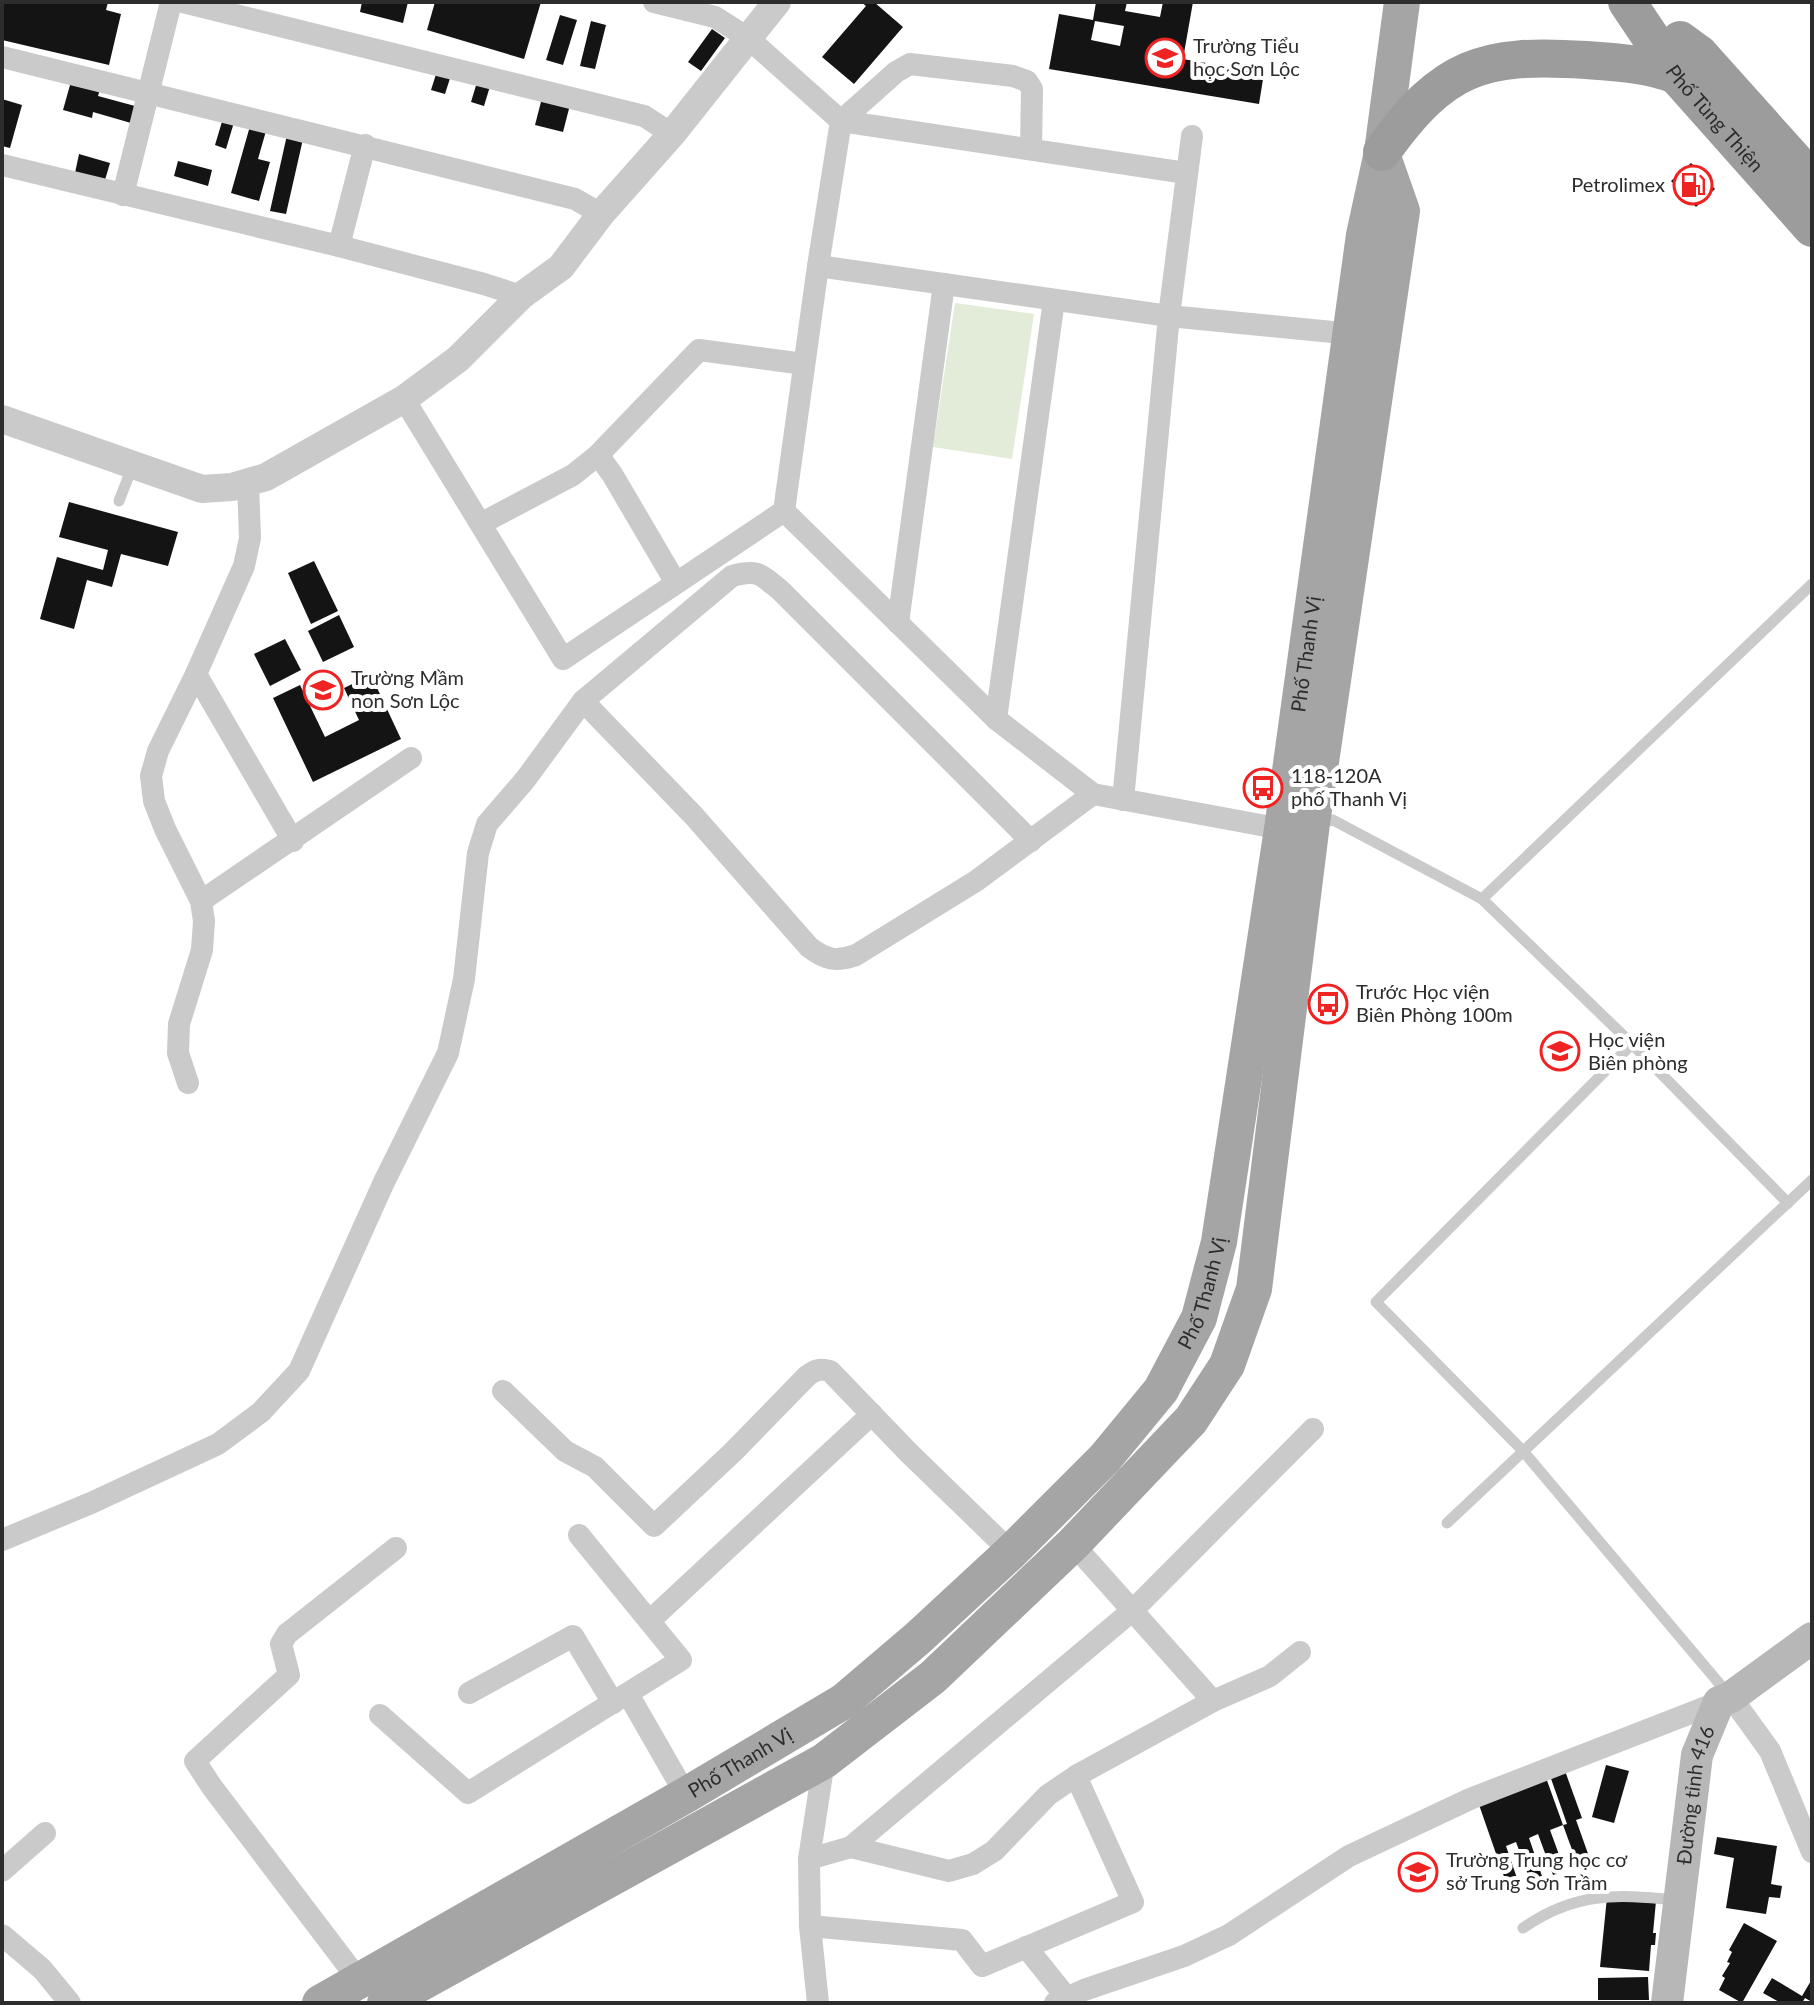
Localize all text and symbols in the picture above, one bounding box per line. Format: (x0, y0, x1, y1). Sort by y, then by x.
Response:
place label: Trường Tiểu học Sơn Lộc (1193, 33, 1300, 80)
school or university icon: Trường Tiểu học Sơn Lộc (1144, 37, 1186, 79)
street label: Phố Tùng Thiện (1662, 60, 1769, 176)
fuel station icon: Petrolimex (1672, 164, 1714, 206)
place label: Petrolimex (1571, 172, 1665, 196)
street label: Phố Thanh Vị (1285, 594, 1325, 714)
place label: Trường Mầm non Sơn Lộc (351, 665, 464, 712)
school or university icon: Trường Mầm non Sơn Lộc (302, 669, 344, 711)
place label: 118-120A phố Thanh Vị (1291, 763, 1407, 810)
bus stop icon: 118-120A phố Thanh Vị (1242, 767, 1284, 809)
place label: Trước Học viện Biên Phòng 100m (1356, 979, 1513, 1026)
bus stop icon: Trước Học viện Biên Phòng 100m (1307, 983, 1349, 1025)
place label: Học viện Biên phòng (1588, 1027, 1688, 1074)
school or university icon: Học viện Biên phòng (1539, 1030, 1581, 1072)
street label: Phố Thanh Vị (1172, 1235, 1231, 1353)
street label: Phố Thanh Vị (683, 1722, 796, 1802)
street label: Đường tỉnh 416 (1671, 1722, 1719, 1866)
place label: Trường Trung học cơ sở Trung Sơn Trầm (1446, 1847, 1628, 1894)
school or university icon: Trường Trung học cơ sở Trung Sơn Trầm (1397, 1851, 1439, 1893)

